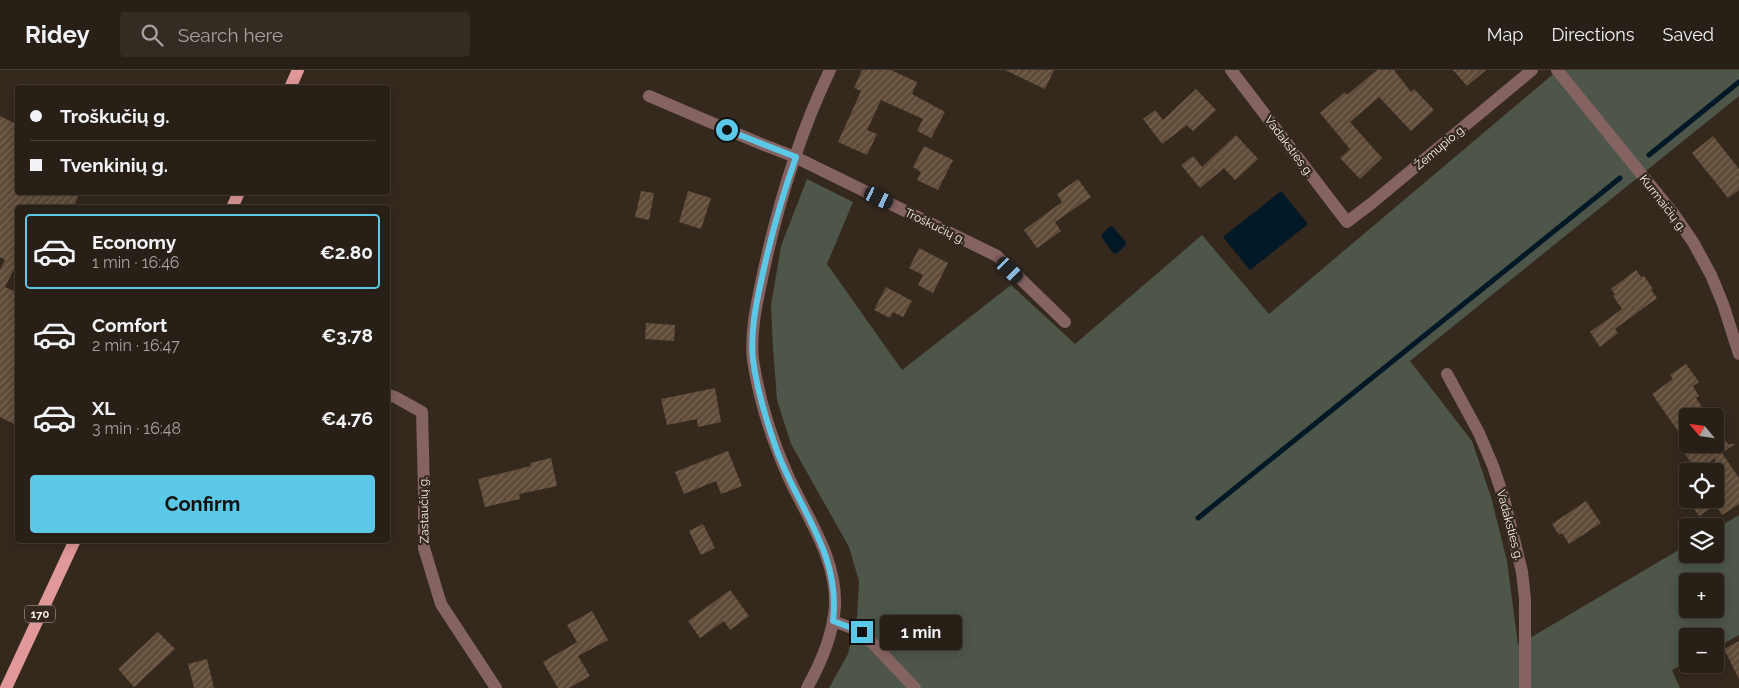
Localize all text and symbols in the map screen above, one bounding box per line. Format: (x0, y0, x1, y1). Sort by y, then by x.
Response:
search box (120, 12, 470, 57)
text: Ridey (25, 20, 90, 49)
icon: search (138, 21, 166, 49)
text: Search here (178, 24, 283, 46)
text: Map (1487, 24, 1523, 45)
text: Directions (1551, 24, 1635, 45)
text: Saved (1663, 24, 1714, 45)
text: Troškučių g. (60, 105, 169, 127)
street label: Vadaksties g. (1262, 113, 1316, 179)
route start (716, 119, 738, 141)
street label: Žemupio g. (1412, 122, 1468, 172)
text: Tvenkinių g. (60, 154, 168, 176)
street label: Kurmaičių g. (1637, 172, 1689, 234)
car (862, 185, 895, 211)
street label: Troškučių g. (902, 205, 968, 247)
icon: car (32, 229, 77, 274)
text: Economy (92, 231, 176, 253)
text: €2.80 (320, 241, 373, 263)
text: 1 min · 16:46 (92, 253, 180, 272)
car (993, 254, 1026, 286)
icon: car (32, 312, 77, 357)
text: Comfort (92, 314, 167, 336)
text: €3.78 (321, 324, 373, 346)
text: 2 min · 16:47 (92, 336, 180, 355)
icon: car (32, 395, 77, 440)
text: XL (92, 397, 115, 419)
text: €4.76 (321, 407, 373, 429)
north arrow (1679, 408, 1724, 452)
map controls (1679, 408, 1724, 673)
text: 3 min · 16:48 (92, 419, 181, 438)
button: locate (1679, 463, 1724, 508)
button: Confirm (30, 475, 375, 533)
street label: Zastaučių g. (416, 477, 432, 543)
street label: Vadaksties g. (1494, 488, 1526, 562)
button: layers (1679, 518, 1724, 563)
button: + (1679, 573, 1724, 618)
road number: 170 (25, 606, 55, 622)
callout: 1 min (880, 614, 962, 650)
route end (851, 621, 873, 643)
text: 1 min (901, 623, 941, 642)
button: − (1679, 628, 1724, 673)

